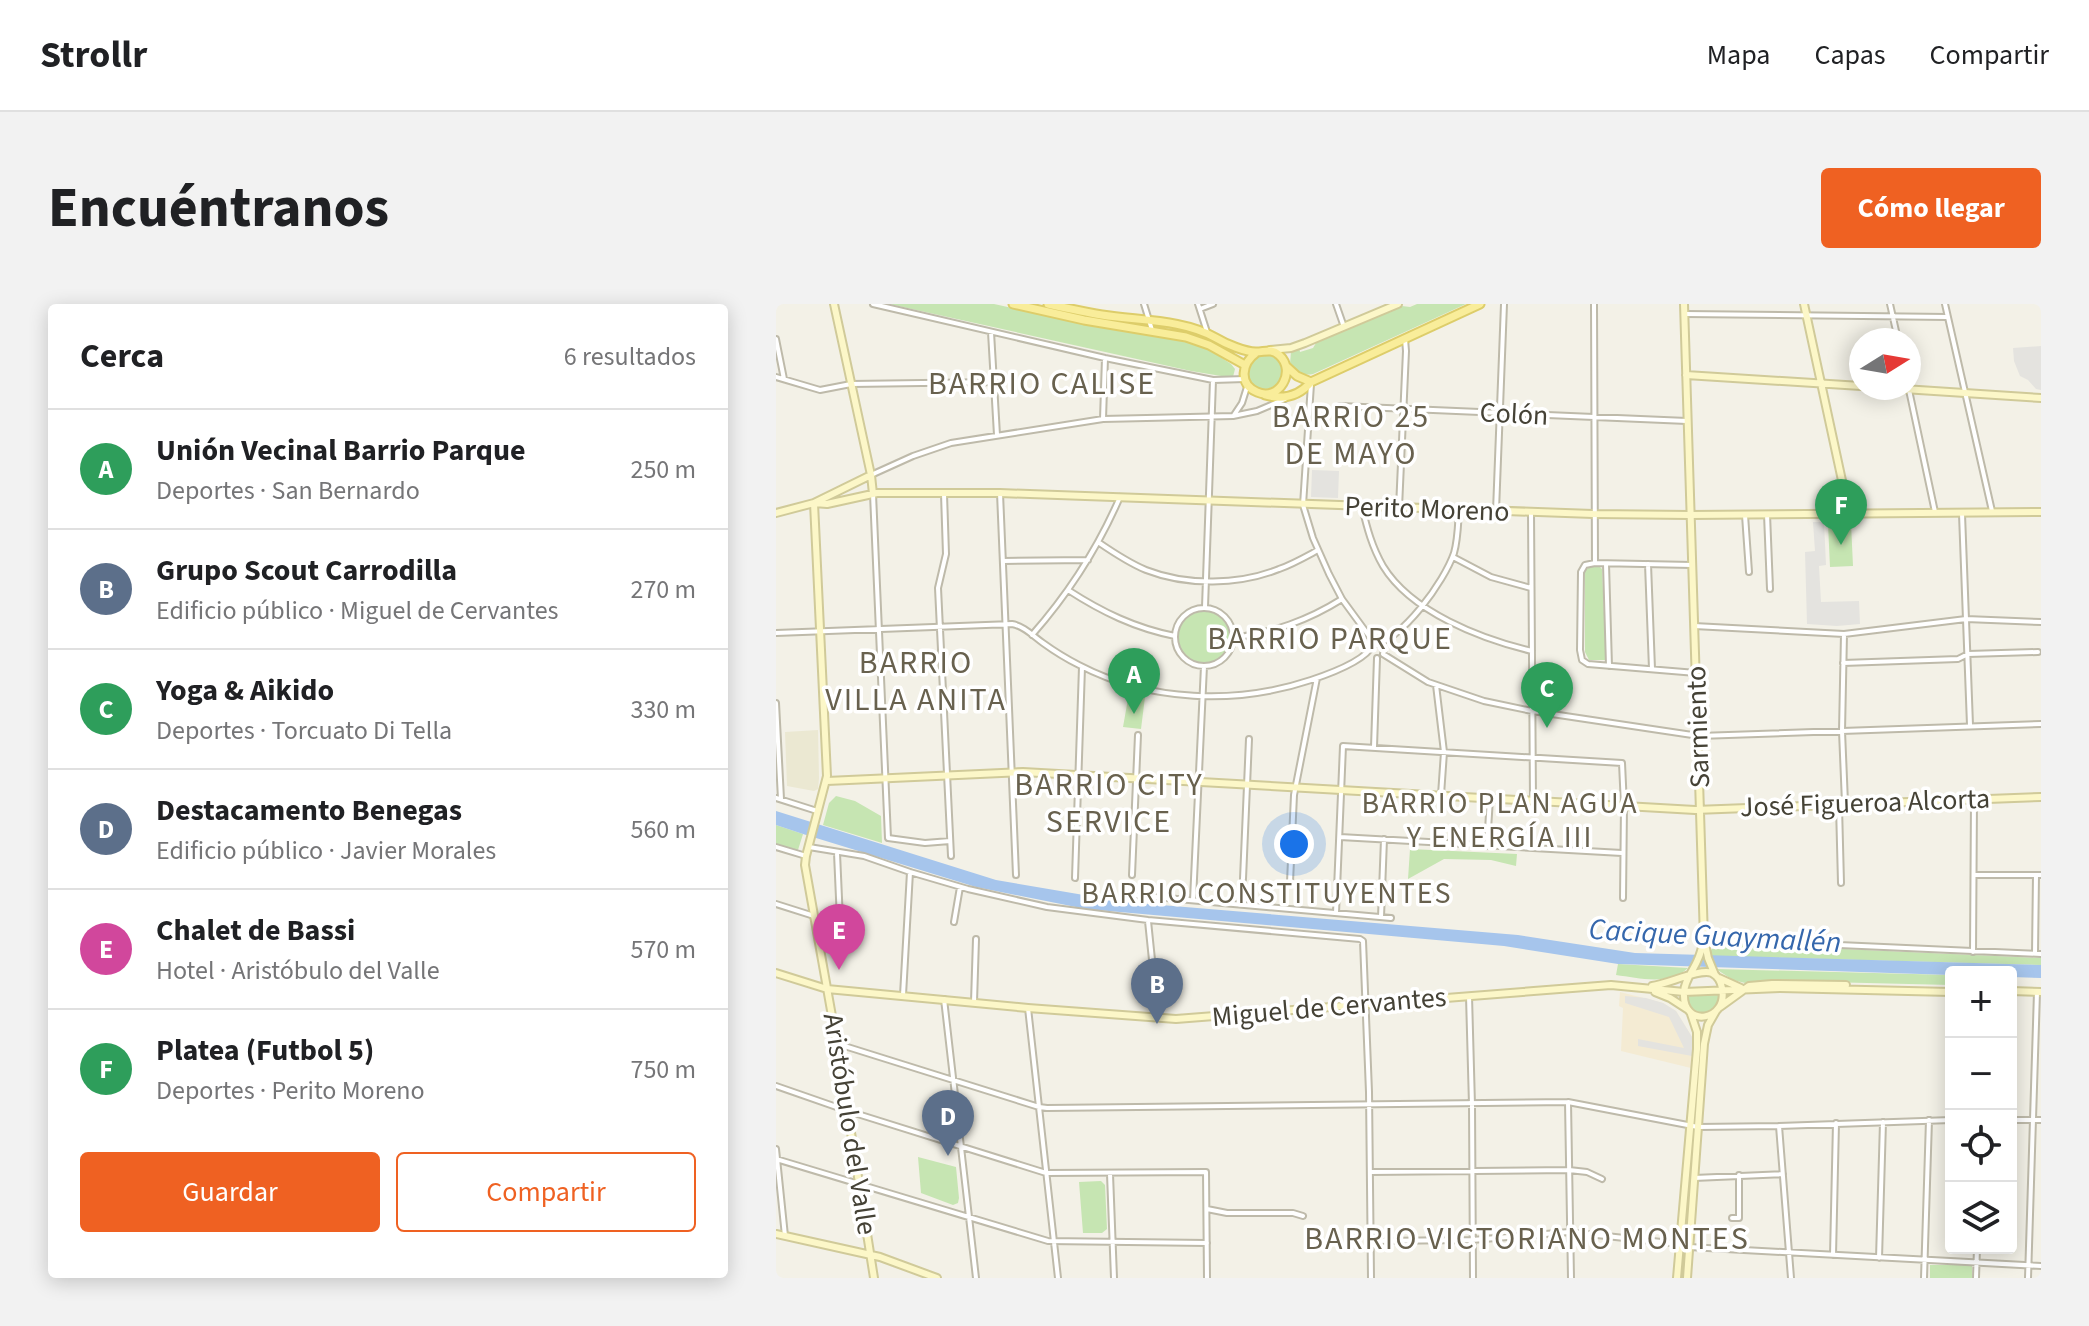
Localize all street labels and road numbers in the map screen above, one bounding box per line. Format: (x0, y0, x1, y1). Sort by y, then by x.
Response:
street label: Colón (1479, 392, 1549, 436)
street label: Perito Moreno (1344, 486, 1510, 532)
street label: Sarmiento (1676, 665, 1720, 789)
street label: José Figueroa Alcorta (1739, 779, 1991, 827)
street label: Miguel de Cervantes (1210, 977, 1448, 1037)
street label: Aristóbulo del Valle (813, 1010, 887, 1238)

